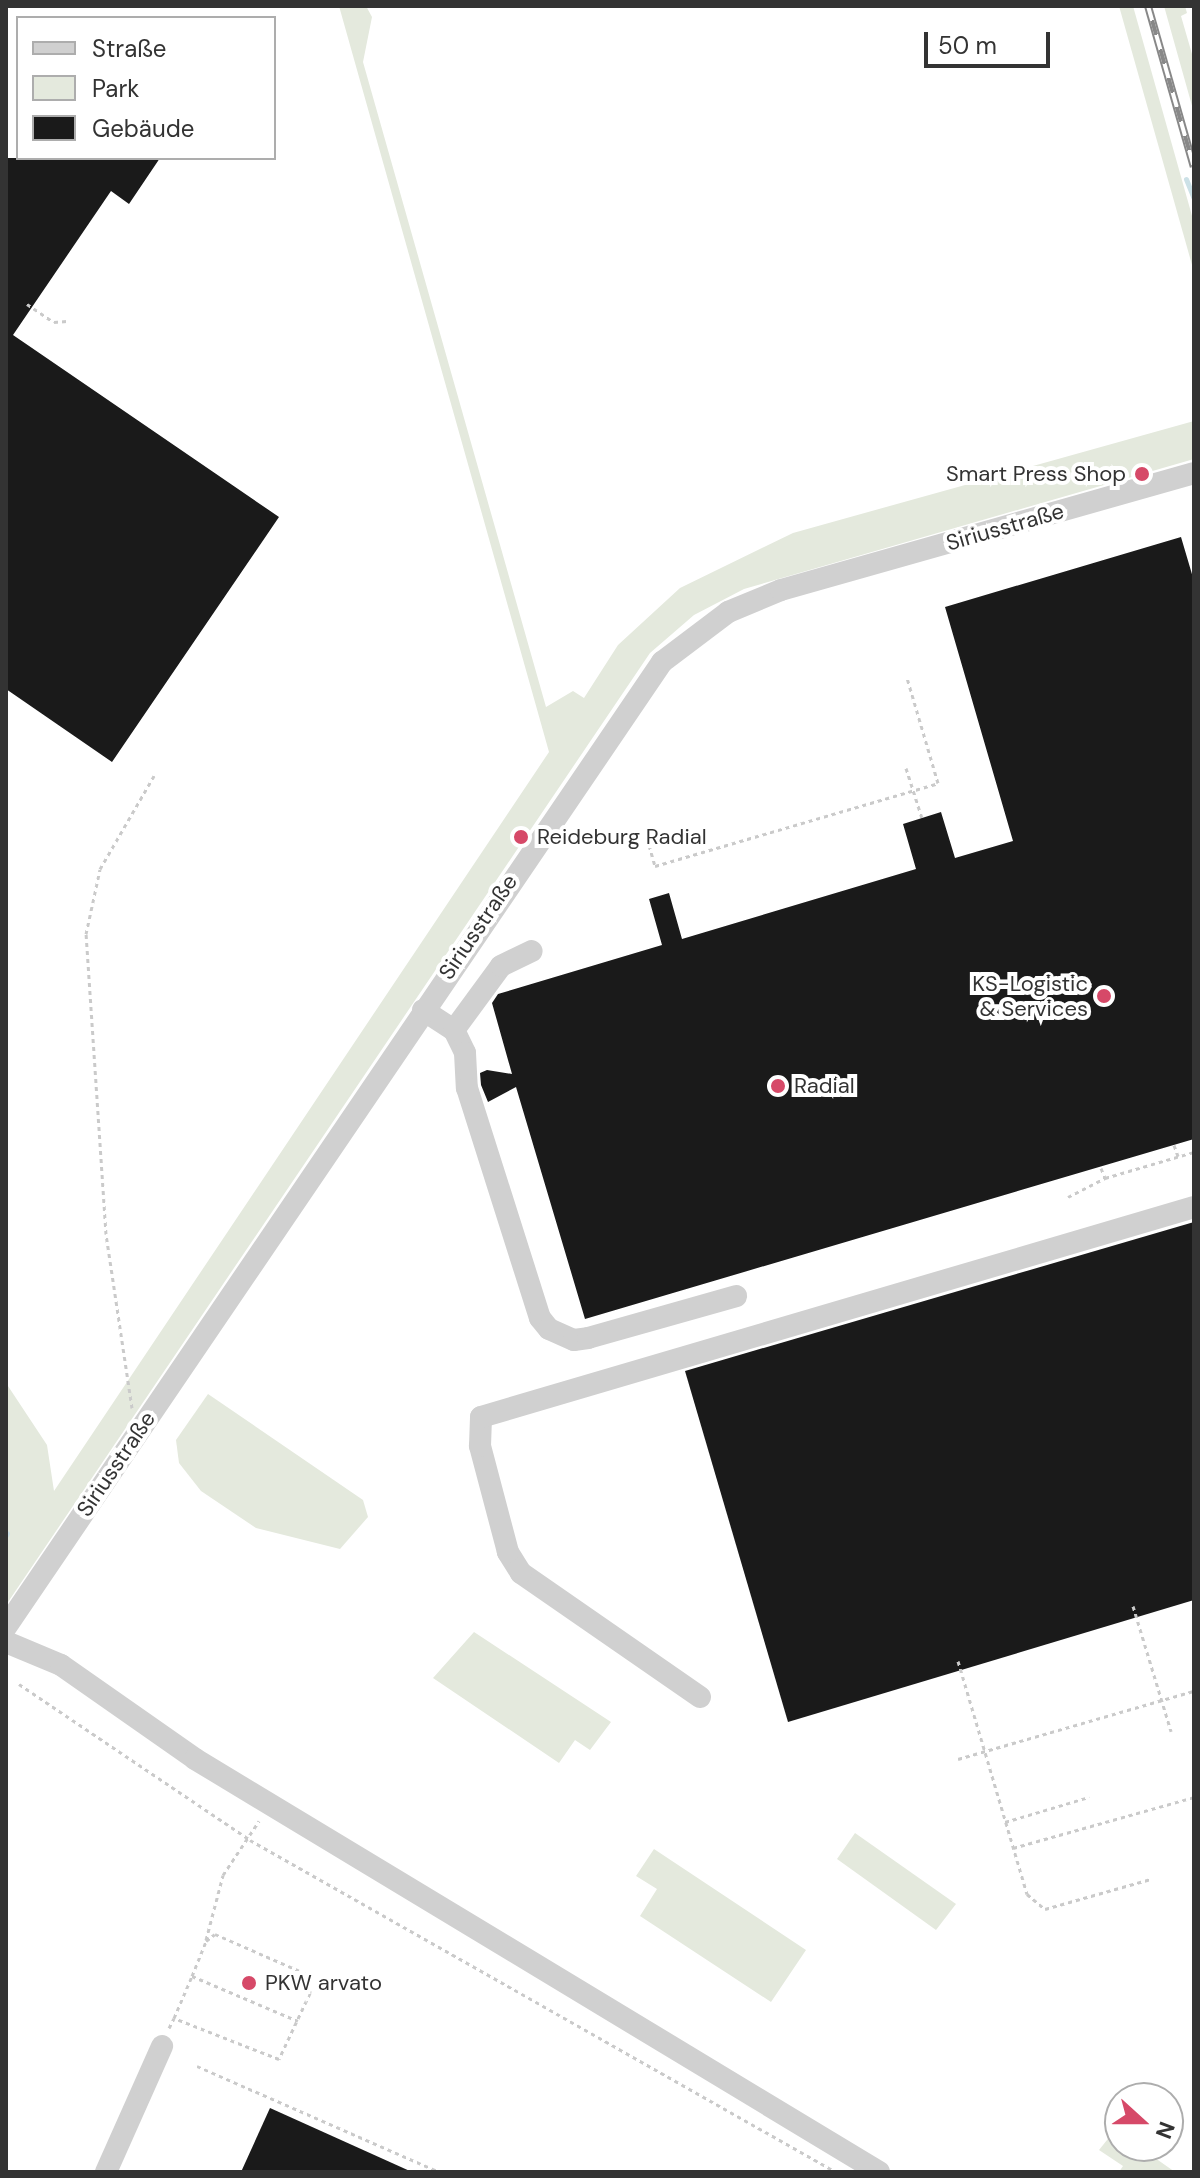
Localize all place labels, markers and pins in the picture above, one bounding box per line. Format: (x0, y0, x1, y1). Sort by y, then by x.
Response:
place label: Smart Press Shop (946, 461, 1126, 487)
marker: Smart Press Shop (1133, 465, 1151, 483)
place label: Reideburg Radial (537, 824, 707, 850)
marker: Reideburg Radial (512, 828, 530, 846)
place label: KS-Logistic & Services (972, 970, 1088, 1022)
marker: KS-Logistic & Services (1095, 987, 1113, 1005)
place label: Radial (794, 1073, 855, 1099)
marker: Radial (769, 1077, 787, 1095)
place label: PKW arvato (265, 1970, 382, 1996)
marker: PKW arvato (240, 1974, 258, 1992)

